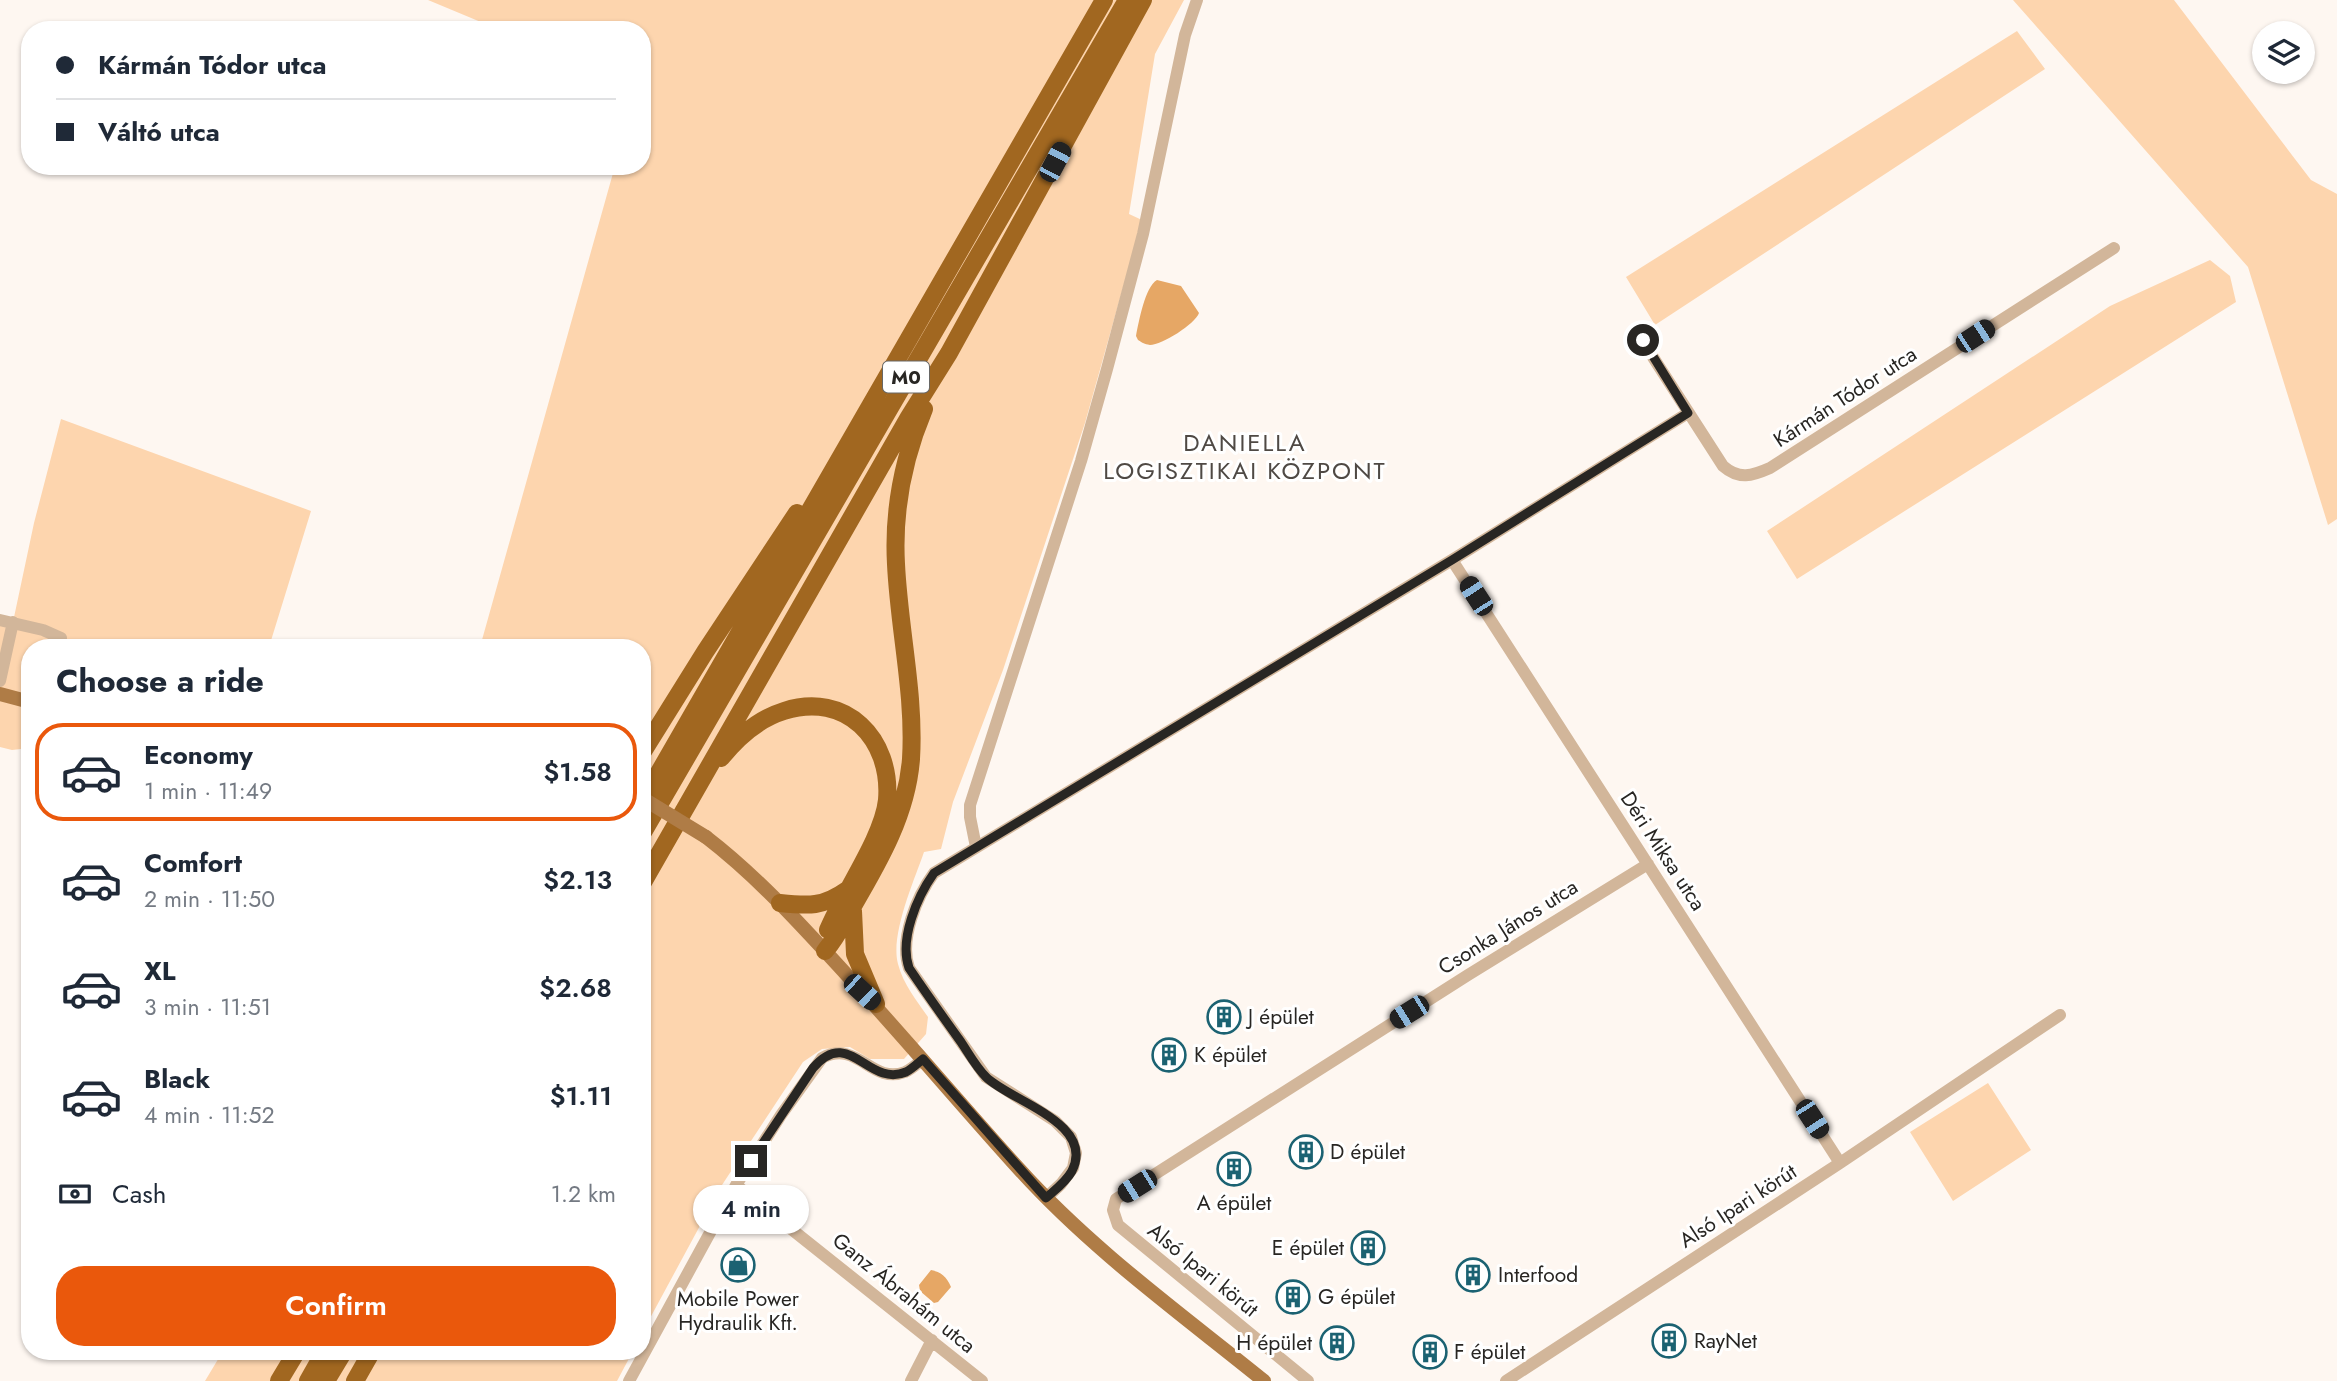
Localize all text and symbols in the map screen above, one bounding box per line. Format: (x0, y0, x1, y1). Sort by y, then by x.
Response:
map controls (2252, 21, 2315, 84)
button: layers (2252, 21, 2315, 84)
text: Kármán Tódor utca (98, 46, 327, 84)
text: Váltó utca (98, 113, 220, 151)
car (1036, 139, 1075, 185)
car (1952, 316, 1999, 356)
route start (1627, 324, 1659, 356)
street label: Kármán Tódor utca (1767, 339, 1923, 455)
road number: M0 (883, 362, 929, 392)
district label: DANIELLA LOGISZTIKAI KÖZPONT (1103, 425, 1387, 488)
car (1456, 573, 1497, 619)
text: Choose a ride (56, 658, 264, 704)
text: Economy (144, 736, 253, 774)
icon: car (60, 741, 123, 804)
text: $1.58 (543, 753, 612, 791)
text: 1 min · 11:49 (144, 774, 272, 808)
street label: Déri Miksa utca (1613, 785, 1713, 917)
text: Comfort (144, 844, 242, 882)
icon: car (60, 849, 123, 912)
text: $2.13 (543, 861, 612, 899)
street label: Csonka János utca (1432, 872, 1584, 982)
text: 2 min · 11:50 (144, 882, 275, 916)
text: XL (144, 952, 176, 990)
icon: car (60, 957, 123, 1020)
text: $2.68 (539, 969, 612, 1007)
car (840, 970, 885, 1014)
text: 3 min · 11:51 (144, 990, 271, 1024)
car (1386, 992, 1433, 1032)
building icon: J épület (1205, 998, 1243, 1036)
place label: J épület (1245, 1002, 1314, 1032)
building icon: K épület (1150, 1036, 1188, 1074)
place label: K épület (1194, 1040, 1267, 1070)
text: Black (144, 1060, 210, 1098)
icon: car (60, 1065, 123, 1128)
text: $1.11 (550, 1077, 612, 1115)
car (1792, 1096, 1833, 1142)
text: 4 min · 11:52 (144, 1098, 275, 1132)
building icon: D épület (1287, 1133, 1325, 1171)
place label: D épület (1330, 1137, 1405, 1167)
route end (735, 1145, 767, 1177)
building icon: A épület (1215, 1150, 1253, 1188)
street label: Alsó Ipari körút (1673, 1157, 1803, 1255)
car (1114, 1166, 1161, 1206)
icon: cash (56, 1175, 94, 1213)
text: Cash (112, 1175, 166, 1213)
text: 1.2 km (551, 1177, 616, 1211)
callout: 4 min (693, 1186, 809, 1234)
place label: A épület (1197, 1188, 1271, 1218)
text: 4 min (721, 1192, 781, 1226)
street label: Alsó Ipari körút (1141, 1216, 1265, 1324)
street label: Ganz Ábrahám utca (826, 1226, 982, 1360)
building icon: E épület (1349, 1229, 1387, 1267)
place label: E épület (1272, 1233, 1344, 1263)
shop icon: Mobile Power Hydraulik Kft. (719, 1246, 757, 1284)
building icon: Interfood (1454, 1256, 1492, 1294)
place label: Interfood (1498, 1260, 1578, 1290)
button: Confirm (56, 1266, 616, 1346)
building icon: G épület (1274, 1278, 1312, 1316)
place label: G épület (1318, 1282, 1395, 1312)
place label: Mobile Power Hydraulik Kft. (677, 1284, 800, 1338)
building icon: RayNet (1650, 1322, 1688, 1360)
building icon: H épület (1318, 1324, 1356, 1362)
place label: RayNet (1694, 1326, 1757, 1356)
place label: H épület (1236, 1328, 1312, 1358)
building icon: F épület (1411, 1333, 1449, 1371)
place label: F épület (1454, 1337, 1525, 1367)

